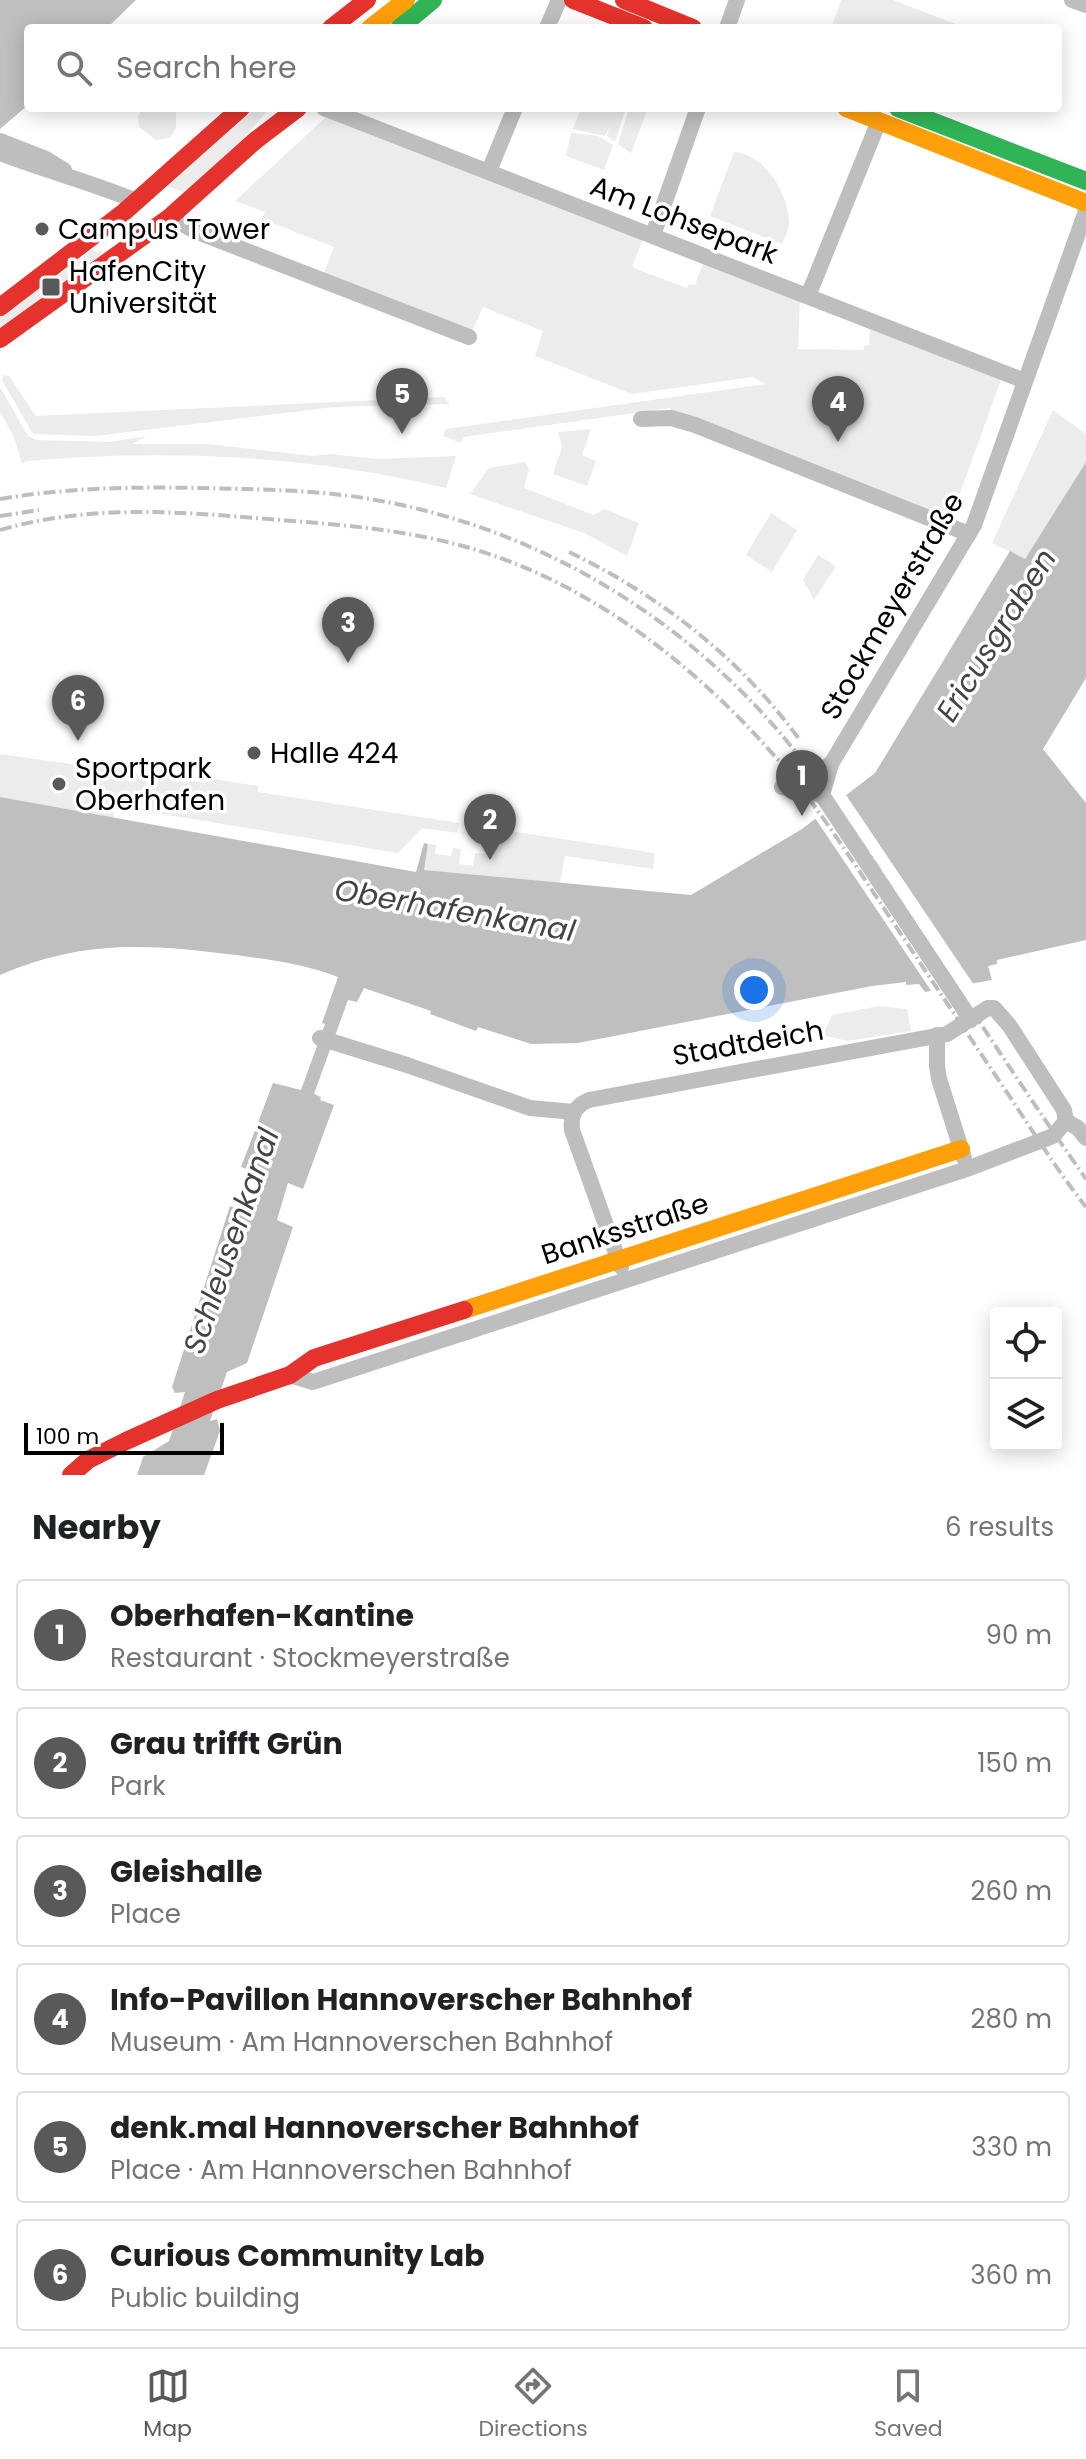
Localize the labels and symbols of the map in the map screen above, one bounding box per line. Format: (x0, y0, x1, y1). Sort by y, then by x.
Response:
street label: Am Lohsepark (585, 166, 784, 274)
place label: Campus Tower (58, 210, 270, 249)
marker: Campus Tower (33, 220, 51, 238)
place label: HafenCity Universität (69, 252, 217, 323)
marker: HafenCity Universität (40, 276, 62, 298)
pin: 5 (376, 368, 428, 434)
pin: 4 (812, 376, 864, 442)
street label: Stockmeyerstraße (811, 485, 973, 727)
water label: Ericusgraben (926, 540, 1066, 730)
pin: 3 (322, 597, 374, 663)
pin: 6 (52, 675, 104, 741)
place label: Halle 424 (270, 734, 398, 773)
marker: Halle 424 (245, 744, 263, 762)
place label: Sportpark Oberhafen (75, 749, 225, 820)
pin: 1 (776, 750, 828, 816)
marker: Sportpark Oberhafen (50, 775, 68, 793)
pin: 2 (464, 794, 516, 860)
water label: Oberhafenkanal (331, 868, 579, 952)
your location (734, 970, 774, 1010)
street label: Stadtdeich (669, 1011, 827, 1075)
water label: Schleusenkanal (172, 1122, 290, 1360)
street label: Banksstraße (536, 1184, 714, 1274)
scale bar (24, 1419, 224, 1455)

